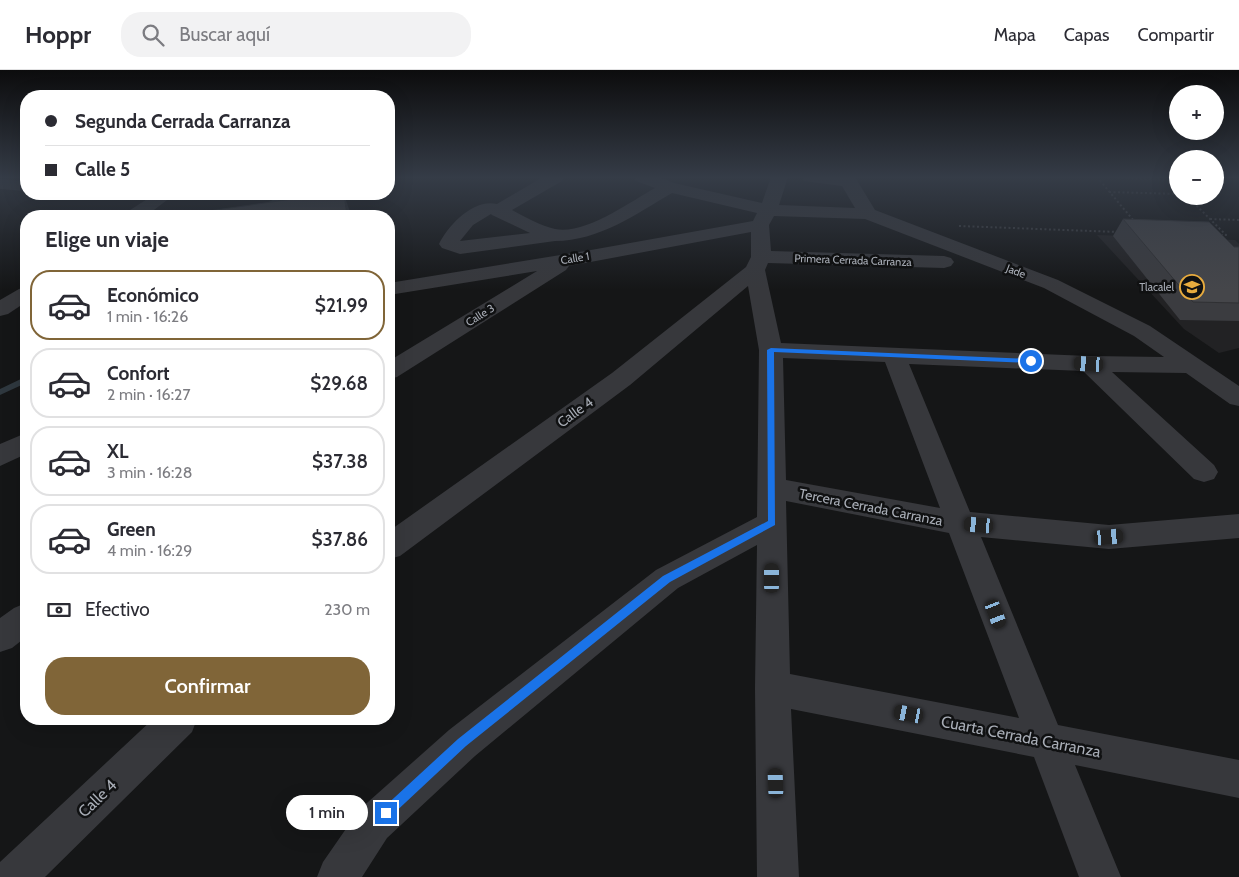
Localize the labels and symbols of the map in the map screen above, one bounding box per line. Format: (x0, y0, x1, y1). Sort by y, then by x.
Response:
street label: Calle 1 (560, 249, 590, 267)
street label: Primera Cerrada Carranza (794, 251, 913, 269)
street label: Jade (1003, 261, 1028, 281)
school or university icon: Tlacalel (1179, 274, 1205, 300)
place label: Tlacalel (1139, 280, 1174, 294)
street label: Calle 3 (463, 301, 497, 329)
route start (1020, 350, 1042, 372)
car (1073, 356, 1104, 372)
street label: Calle 4 (553, 393, 597, 431)
street label: Tercera Cerrada Carranza (798, 484, 945, 530)
car (963, 516, 994, 534)
car (1093, 528, 1124, 546)
car (764, 563, 779, 593)
car (983, 597, 1008, 631)
car (892, 704, 925, 724)
street label: Cuarta Cerrada Carranza (939, 712, 1103, 761)
car (767, 768, 784, 798)
street label: Calle 4 (74, 776, 121, 821)
callout: 1 min (286, 796, 368, 830)
route end (375, 802, 397, 824)

